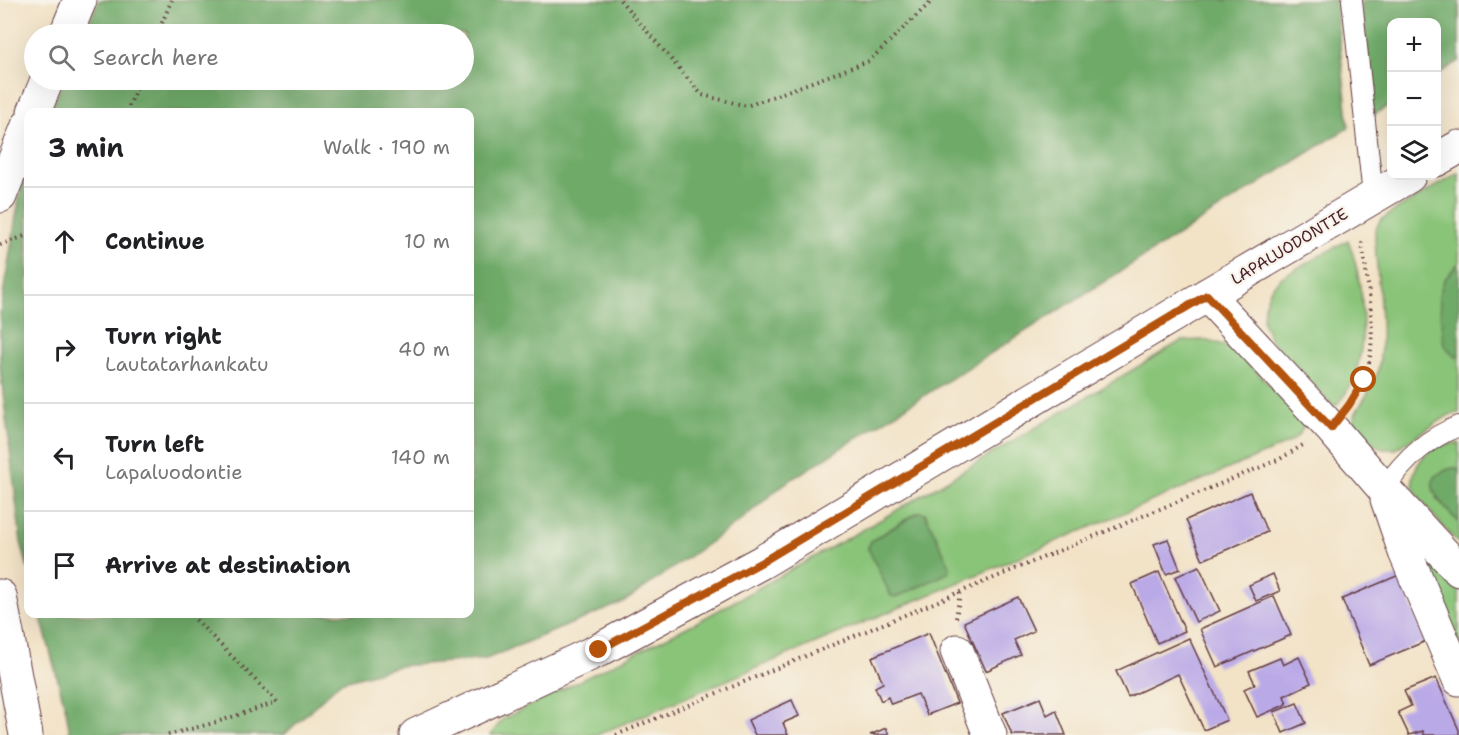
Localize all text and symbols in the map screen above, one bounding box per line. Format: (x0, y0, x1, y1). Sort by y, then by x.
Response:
map controls (1387, 18, 1441, 180)
button: + (1387, 18, 1441, 72)
search box (24, 24, 474, 90)
icon: search (45, 41, 78, 74)
text: Search here (93, 43, 219, 72)
button: − (1387, 72, 1441, 126)
button: layers (1387, 126, 1441, 180)
text: 3 min (48, 130, 124, 165)
text: Walk · 190 m (323, 134, 450, 160)
street label: LAPALUODONTIE (1227, 203, 1352, 290)
icon: ahead (48, 225, 81, 258)
text: Continue (105, 227, 205, 256)
text: 10 m (404, 228, 450, 254)
text: Turn right (105, 322, 222, 351)
icon: right (48, 333, 81, 366)
text: 40 m (398, 336, 450, 362)
text: Lautatarhankatu (105, 351, 269, 377)
route start (1350, 366, 1376, 392)
text: Turn left (105, 430, 204, 459)
icon: left (48, 441, 81, 474)
text: 140 m (391, 444, 450, 470)
text: Lapaluodontie (105, 459, 243, 485)
icon: arrive (48, 549, 81, 582)
text: Arrive at destination (105, 551, 351, 580)
route end (585, 636, 611, 662)

